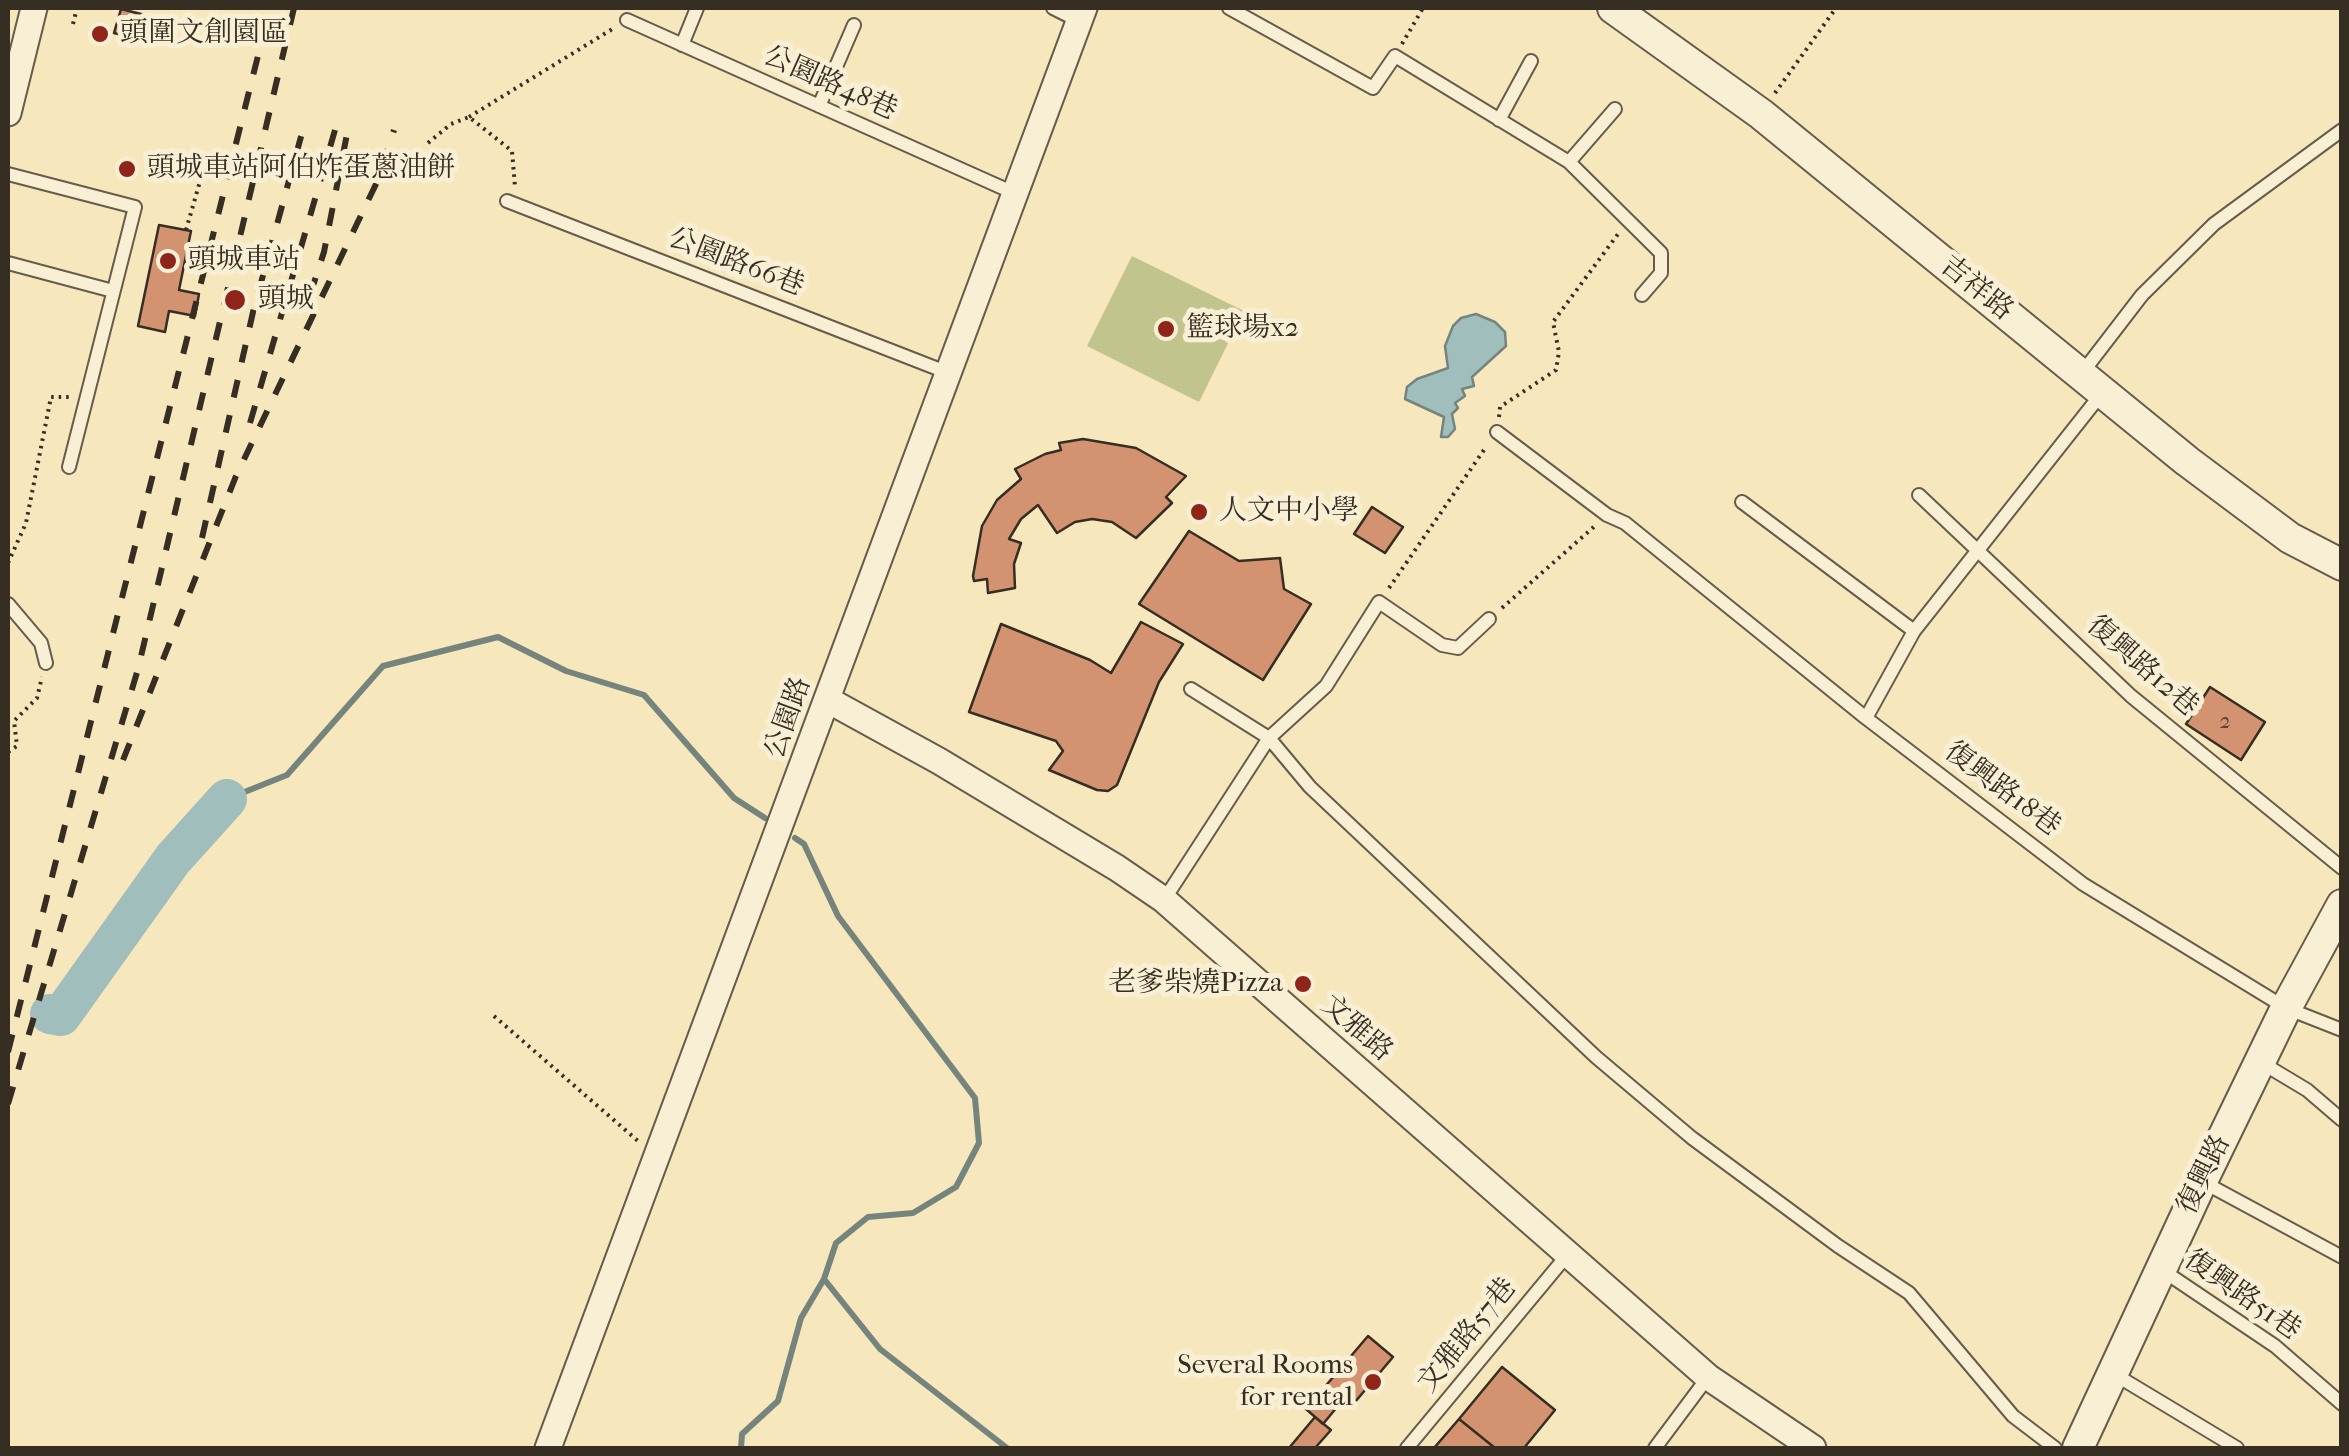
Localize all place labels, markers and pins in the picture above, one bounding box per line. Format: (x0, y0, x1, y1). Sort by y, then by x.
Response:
place label: 頭圍文創園區 (120, 17, 288, 51)
marker: 頭圍文創園區 (89, 23, 111, 45)
place label: 頭城車站阿伯炸蛋蔥油餅 (147, 152, 455, 186)
marker: 頭城車站阿伯炸蛋蔥油餅 (116, 158, 138, 180)
place label: 頭城車站 (188, 244, 300, 278)
marker: 頭城車站 (157, 250, 179, 272)
place label: 頭城 (258, 283, 314, 317)
marker: 頭城 (222, 287, 248, 313)
place label: 籃球場x2 (1186, 312, 1299, 346)
marker: 籃球場x2 (1155, 318, 1177, 340)
place label: 人文中小學 (1219, 495, 1359, 529)
marker: 人文中小學 (1188, 501, 1210, 523)
place label: 老爹柴燒Pizza (1108, 967, 1283, 1001)
marker: 老爹柴燒Pizza (1292, 973, 1314, 995)
place label: Several Rooms for rental (1177, 1349, 1353, 1415)
marker: Several Rooms for rental (1362, 1371, 1384, 1393)

